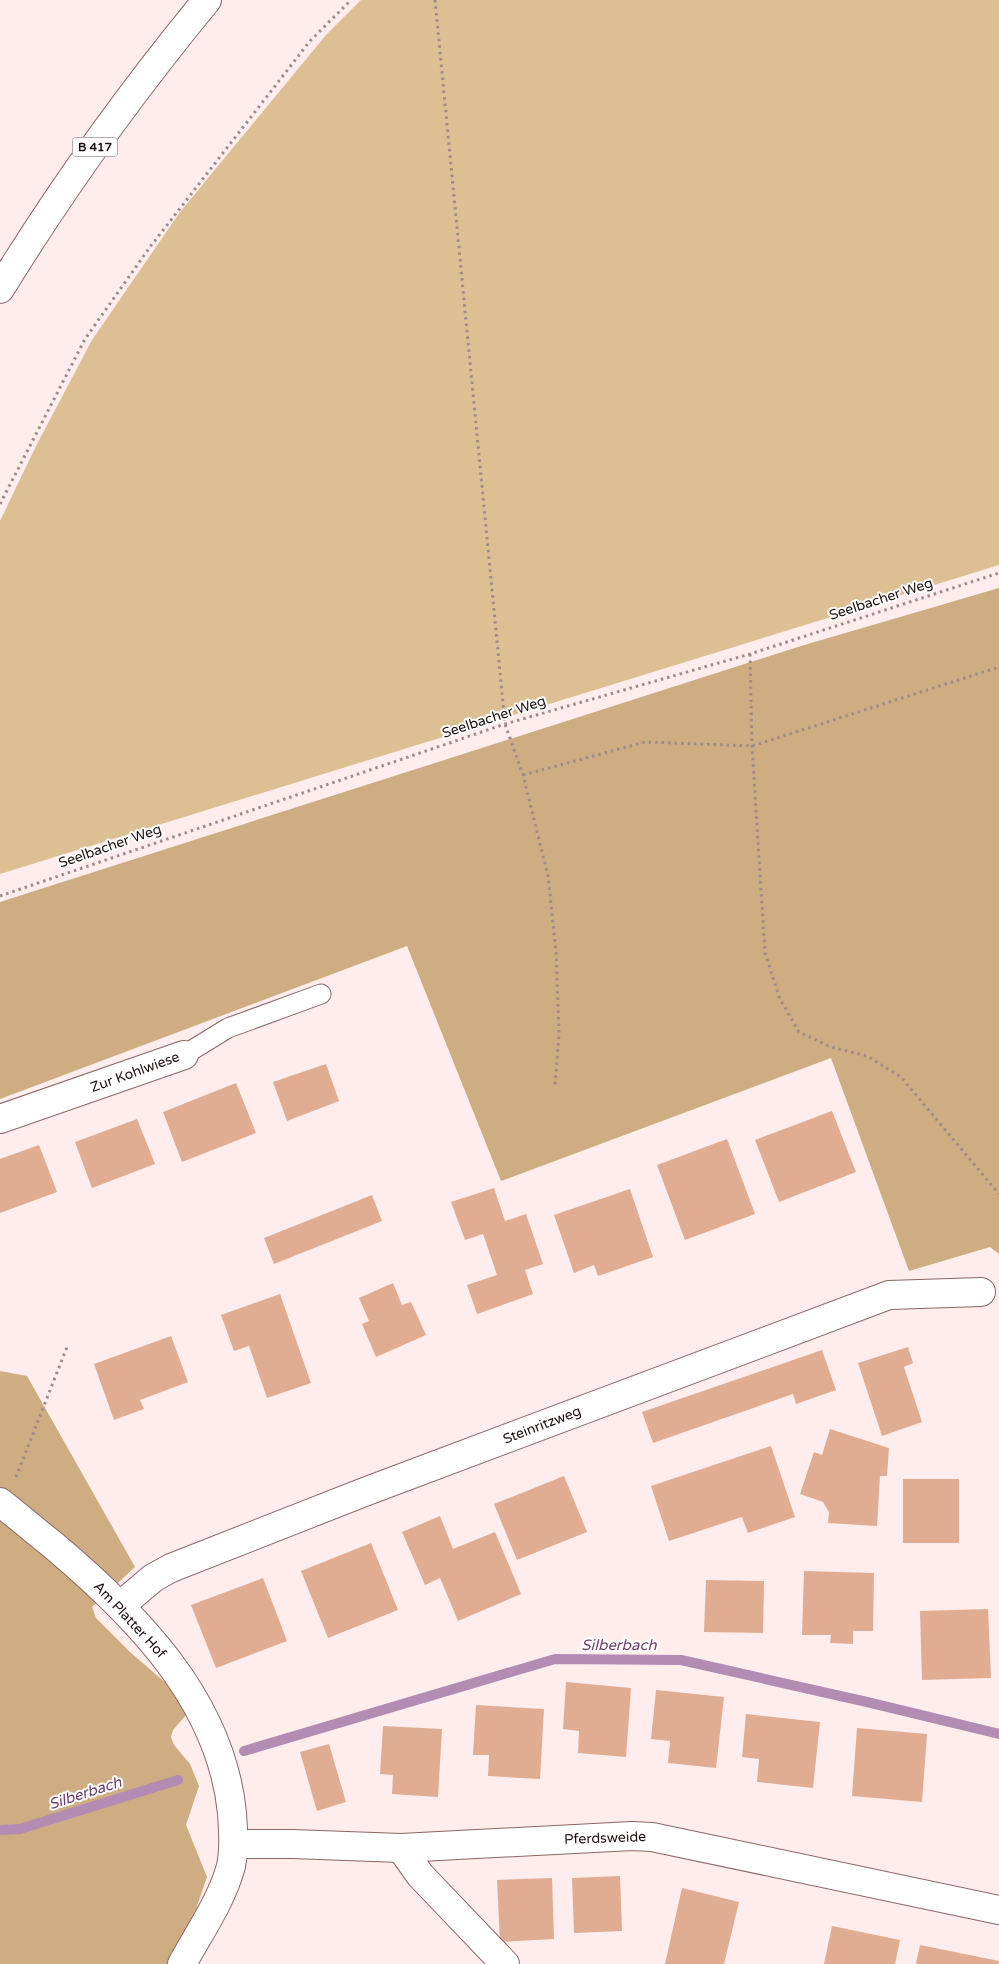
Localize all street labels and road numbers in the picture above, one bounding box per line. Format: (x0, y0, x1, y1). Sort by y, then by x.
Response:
road number: B 417 (72, 138, 118, 156)
street label: Seelbacher Weg (827, 574, 935, 624)
street label: Seelbacher Weg (440, 692, 548, 742)
street label: Seelbacher Weg (56, 820, 164, 872)
street label: Zur Kohlwiese (88, 1048, 182, 1096)
street label: Steinritzweg (500, 1402, 584, 1448)
street label: Am Platter Hof (90, 1578, 170, 1662)
street label: Pferdsweide (564, 1828, 646, 1848)

